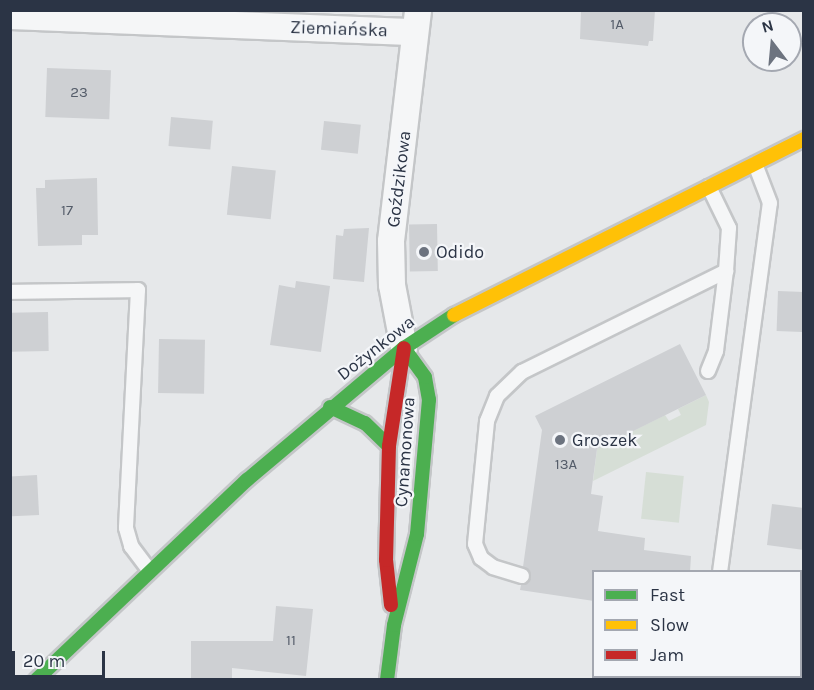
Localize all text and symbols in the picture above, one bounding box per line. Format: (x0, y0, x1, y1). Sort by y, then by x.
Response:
north arrow (742, 12, 802, 72)
text: N (759, 15, 776, 37)
house number: 1A (610, 16, 624, 34)
street label: Ziemiańska (290, 17, 388, 41)
house number: 23 (70, 84, 88, 102)
street label: Goździkowa (382, 129, 416, 229)
house number: 17 (61, 202, 73, 220)
place label: Odido (436, 241, 484, 263)
marker: Odido (417, 245, 431, 259)
street label: Dożynkowa (333, 311, 419, 385)
street label: Cynamonowa (390, 396, 420, 508)
place label: Groszek (572, 429, 637, 451)
marker: Groszek (553, 433, 567, 447)
house number: 13A (555, 456, 577, 474)
legend (592, 570, 802, 678)
text: Fast (650, 584, 685, 606)
text: Slow (650, 614, 689, 636)
house number: 11 (286, 632, 296, 650)
scale bar (15, 639, 108, 677)
text: Jam (650, 644, 684, 666)
text: 20 m (23, 650, 65, 672)

